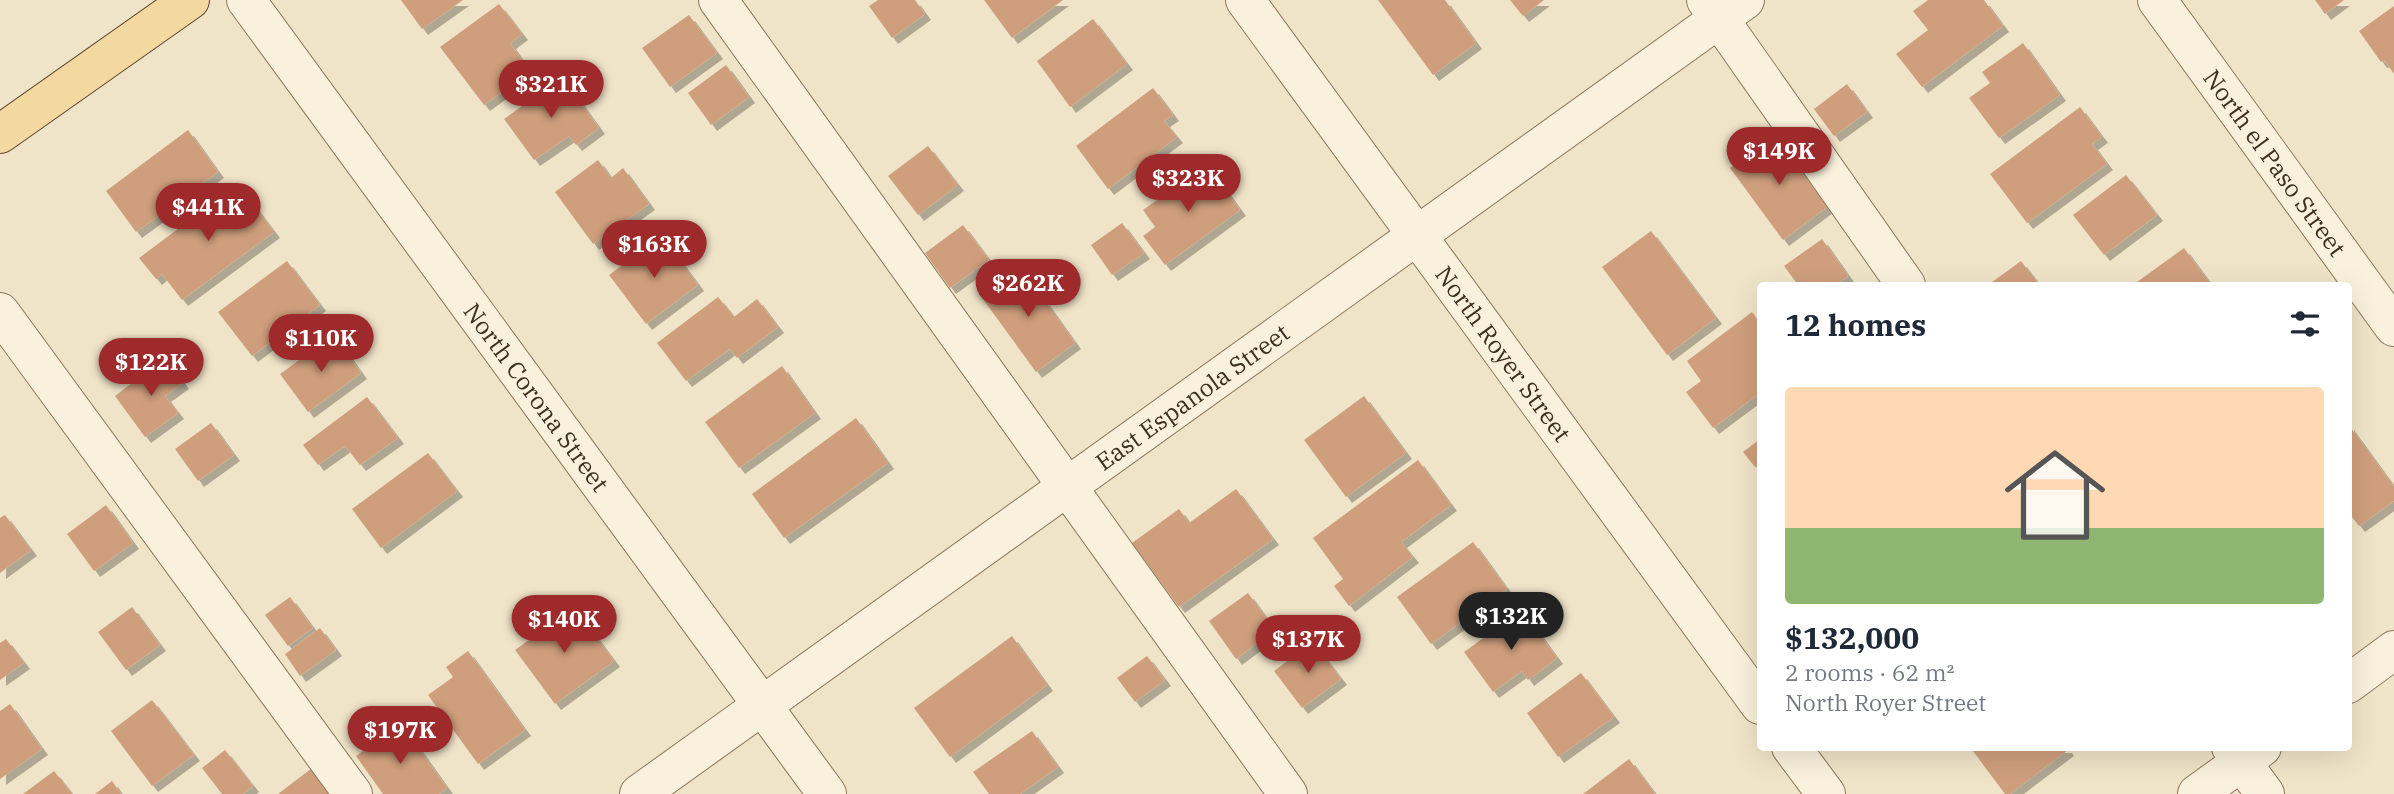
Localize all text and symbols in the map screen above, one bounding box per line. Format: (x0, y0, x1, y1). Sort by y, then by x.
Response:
pin: $321K (502, 60, 600, 120)
street label: North el Paso Street (2196, 63, 2354, 263)
text: $321K (515, 68, 587, 98)
pin: $149K (1730, 128, 1828, 187)
text: $149K (1743, 135, 1815, 165)
pin: $323K (1139, 154, 1237, 214)
text: $323K (1152, 162, 1224, 192)
pin: $441K (159, 184, 257, 243)
text: $441K (172, 191, 244, 221)
pin: $163K (605, 220, 703, 280)
text: $163K (618, 228, 690, 258)
street label: North Royer Street (1428, 259, 1578, 448)
pin: $262K (979, 260, 1077, 319)
text: $262K (992, 267, 1064, 297)
street label: North Corona Street (457, 296, 616, 498)
text: 12 homes (1785, 305, 1926, 344)
icon: filters (2286, 305, 2324, 343)
pin: $110K (272, 314, 370, 374)
street label: East Espanola Street (1089, 316, 1296, 477)
text: $110K (285, 322, 357, 352)
pin: $122K (102, 338, 200, 398)
text: $122K (115, 346, 187, 376)
icon: home (1992, 432, 2118, 558)
pin: $132K (1462, 592, 1560, 652)
pin: $140K (515, 596, 613, 655)
text: $132K (1475, 600, 1547, 630)
text: $140K (528, 603, 600, 633)
pin: $137K (1259, 616, 1357, 675)
text: $132,000 (1785, 618, 1919, 657)
text: $137K (1272, 623, 1344, 653)
text: 2 rooms · 62 m² (1785, 657, 1955, 687)
text: North Royer Street (1785, 687, 1986, 717)
pin: $197K (351, 706, 449, 766)
text: $197K (364, 714, 436, 744)

